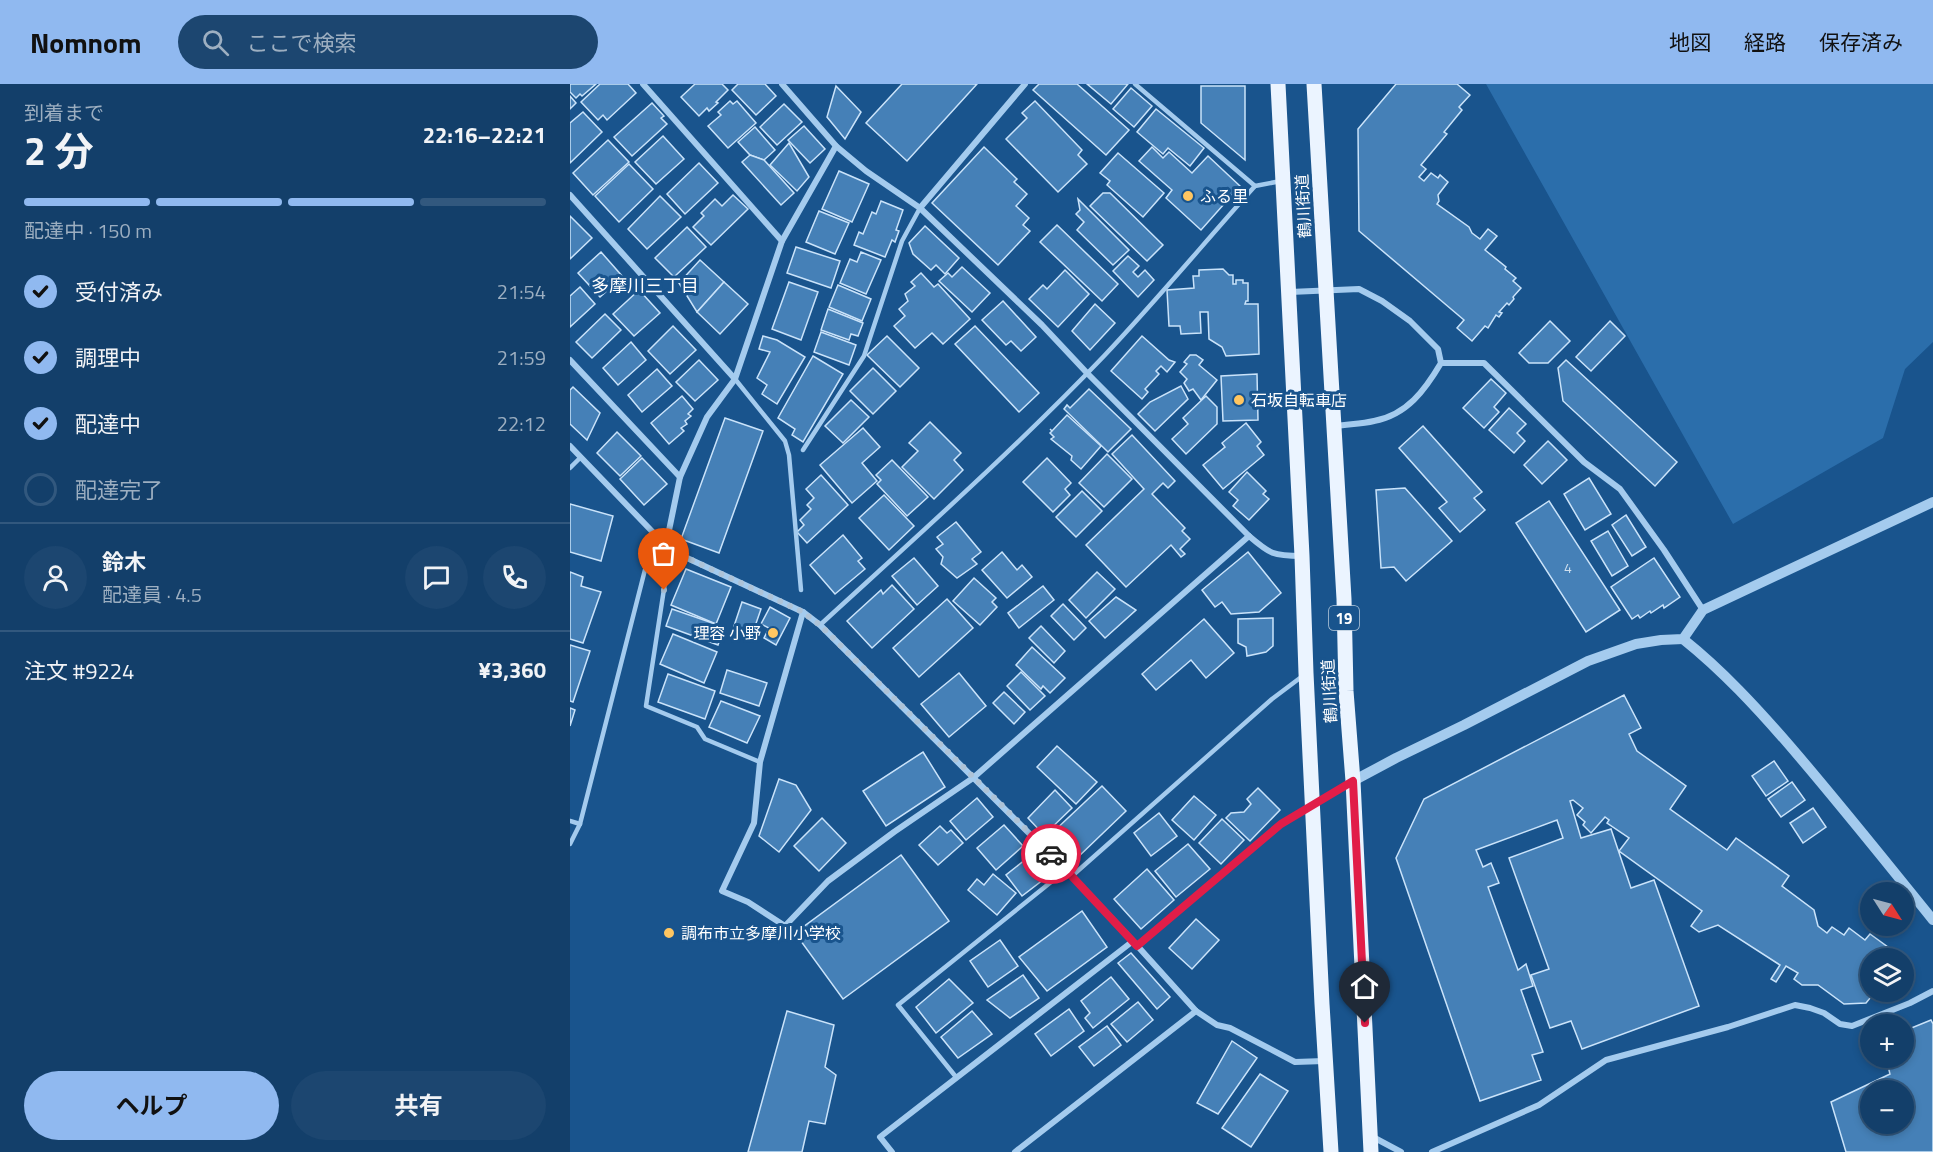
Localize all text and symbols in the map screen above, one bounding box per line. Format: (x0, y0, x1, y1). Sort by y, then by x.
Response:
search box (178, 15, 598, 69)
text: Nomnom (30, 21, 142, 64)
icon: search (199, 26, 232, 59)
text: ここで検索 (247, 26, 357, 60)
text: 地図 (1669, 26, 1711, 58)
text: 経路 (1744, 26, 1786, 58)
text: 保存済み (1819, 26, 1903, 58)
text: 到着まで (24, 97, 104, 128)
text: 22:16–22:21 (423, 118, 546, 152)
text: 2 分 (24, 121, 93, 180)
street label: 鶴川街道 (1289, 173, 1317, 239)
place label: ふる里 (1200, 184, 1248, 208)
marker: ふる里 (1181, 189, 1195, 203)
text: 配達中 · 150 m (24, 215, 152, 246)
district label: 多摩川三丁目 (591, 272, 699, 299)
icon: check (24, 275, 57, 308)
text: 受付済み (75, 275, 163, 309)
text: 21:54 (497, 276, 546, 307)
icon: check (24, 341, 57, 374)
text: 調理中 (75, 341, 141, 375)
text: 21:59 (497, 342, 546, 373)
place label: 石坂自転車店 (1251, 388, 1347, 412)
marker: 石坂自転車店 (1232, 393, 1246, 407)
icon: check (24, 407, 57, 440)
text: 配達中 (75, 407, 141, 441)
text: 22:12 (497, 408, 546, 439)
text: 配達完了 (75, 473, 163, 507)
pin (638, 528, 689, 590)
icon: bag (647, 537, 680, 570)
text: 鈴木 (102, 545, 146, 579)
button: person (24, 546, 87, 609)
button: chat (405, 546, 468, 609)
button: phone (483, 546, 546, 609)
house number: 4 (1564, 557, 1572, 578)
text: 配達員 · 4.5 (102, 579, 202, 610)
road number: 19 (1329, 606, 1359, 630)
place label: 理容 小野 (693, 621, 761, 645)
marker: 理容 小野 (766, 626, 780, 640)
text: ¥3,360 (479, 653, 546, 687)
text: 注文 #9224 (24, 654, 134, 688)
street label: 鶴川街道 (1315, 658, 1343, 724)
courier (1021, 824, 1081, 884)
icon: car (1035, 838, 1068, 871)
north arrow (1860, 882, 1914, 936)
map controls (1860, 882, 1914, 1134)
place label: 調布市立多摩川小学校 (681, 921, 841, 945)
marker: 調布市立多摩川小学校 (662, 926, 676, 940)
button: layers (1860, 948, 1914, 1002)
pin (1339, 961, 1390, 1023)
icon: home (1348, 970, 1381, 1003)
button: + (1860, 1014, 1914, 1068)
button: ヘルプ (24, 1071, 279, 1140)
button: 共有 (291, 1071, 546, 1140)
button: − (1860, 1080, 1914, 1134)

